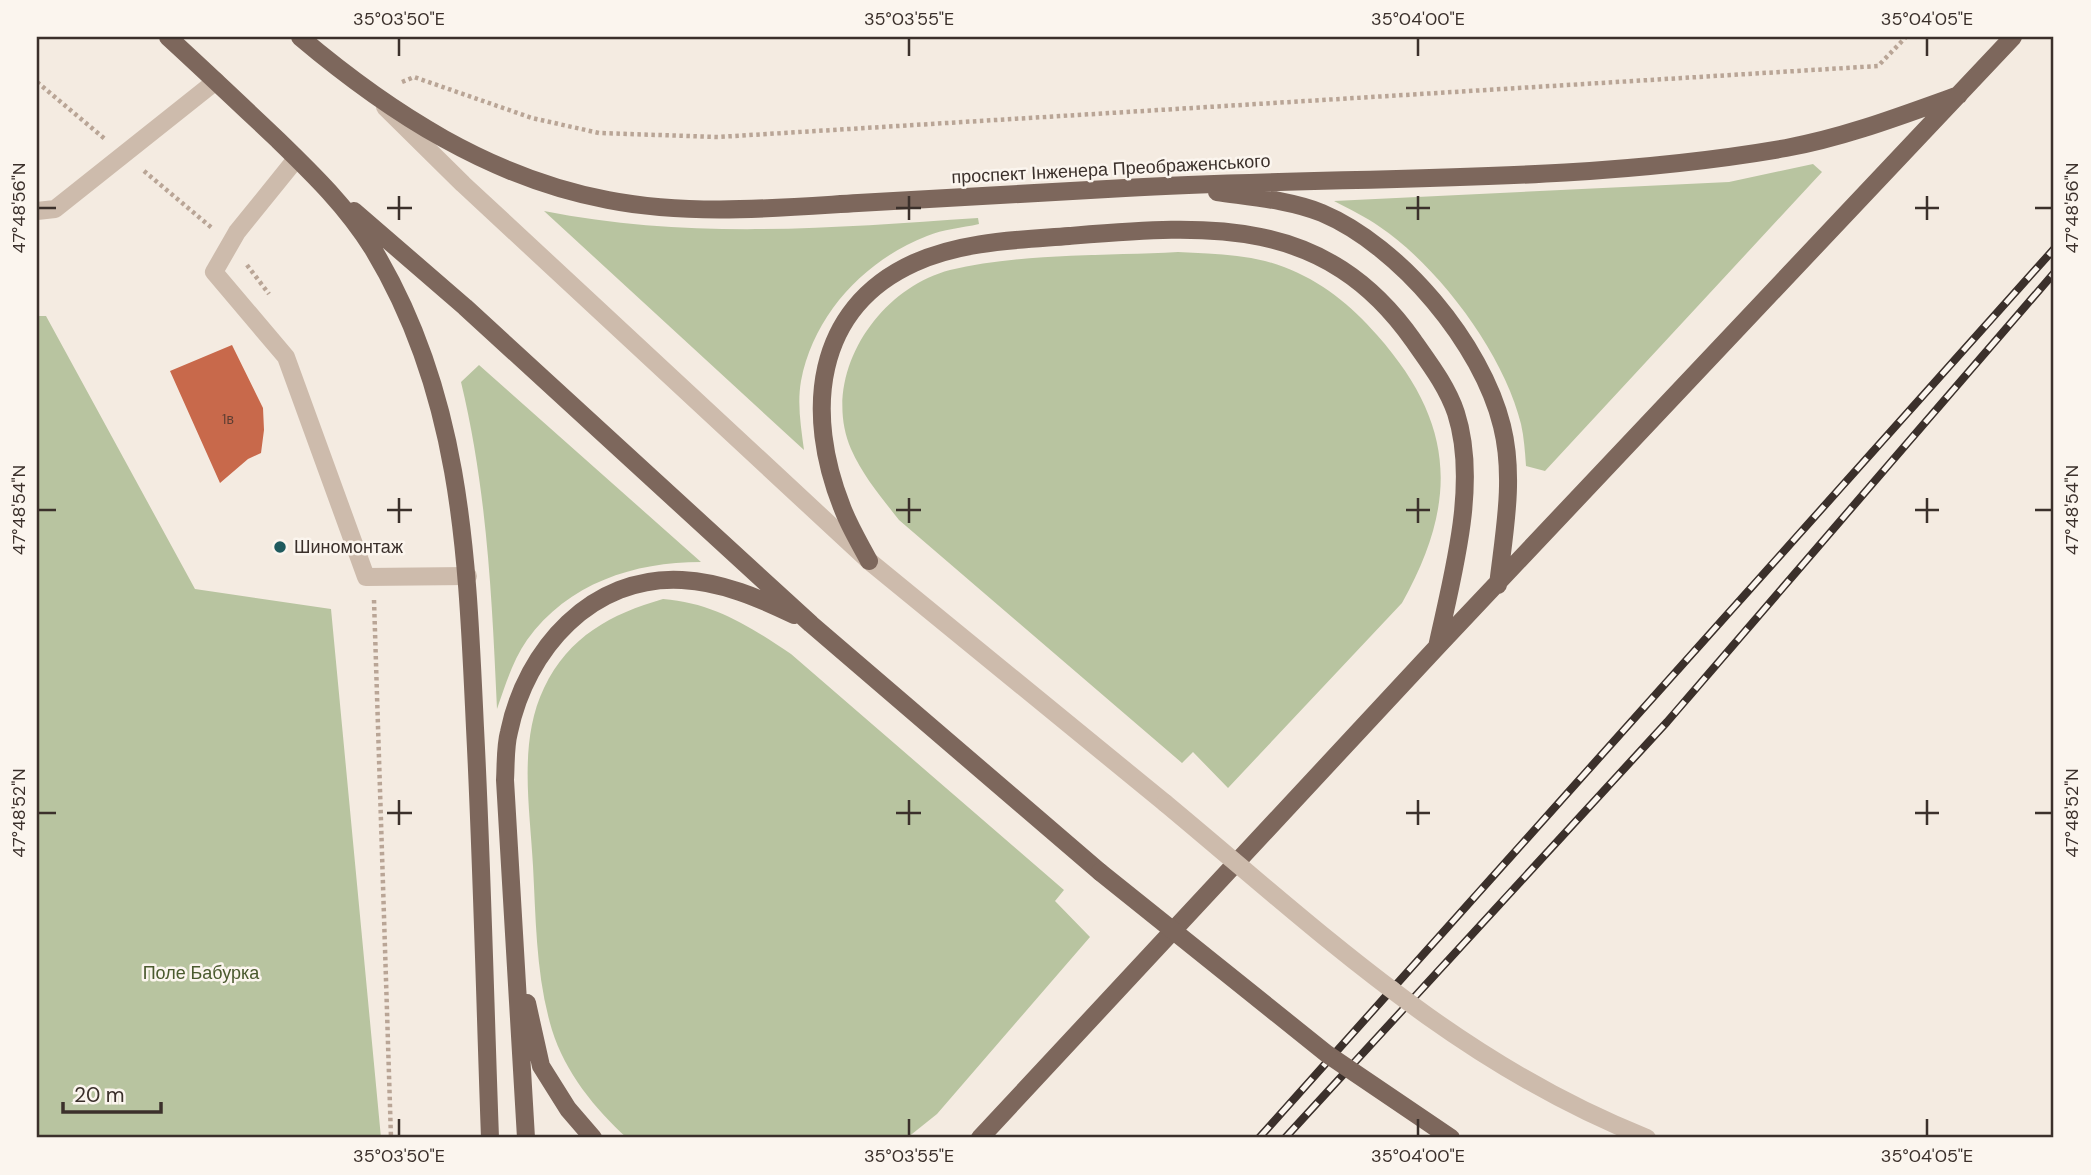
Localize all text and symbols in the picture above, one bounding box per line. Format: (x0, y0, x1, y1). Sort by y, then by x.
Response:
text: 35°03'50"E (353, 7, 445, 31)
text: 35°03'55"E (864, 7, 954, 31)
text: 35°04'00"E (1371, 7, 1465, 31)
text: 35°04'05"E (1881, 7, 1973, 31)
street label: проспект Інженера Преображенського (951, 149, 1271, 189)
text: 47°48'56"N (7, 163, 31, 253)
text: 47°48'56"N (2060, 163, 2084, 253)
house number: 1в (222, 410, 234, 428)
text: 47°48'54"N (7, 465, 31, 555)
text: 47°48'54"N (2060, 465, 2084, 555)
place label: Шиномонтаж (294, 535, 403, 559)
marker: Шиномонтаж (272, 539, 288, 555)
text: 47°48'52"N (7, 768, 31, 858)
text: 47°48'52"N (2060, 768, 2084, 858)
park label: Поле Бабурка (143, 961, 260, 985)
scale bar (63, 1070, 161, 1114)
text: 20 m (74, 1081, 125, 1109)
text: 35°03'50"E (353, 1144, 445, 1168)
text: 35°03'55"E (864, 1144, 954, 1168)
text: 35°04'00"E (1371, 1144, 1465, 1168)
text: 35°04'05"E (1881, 1144, 1973, 1168)

